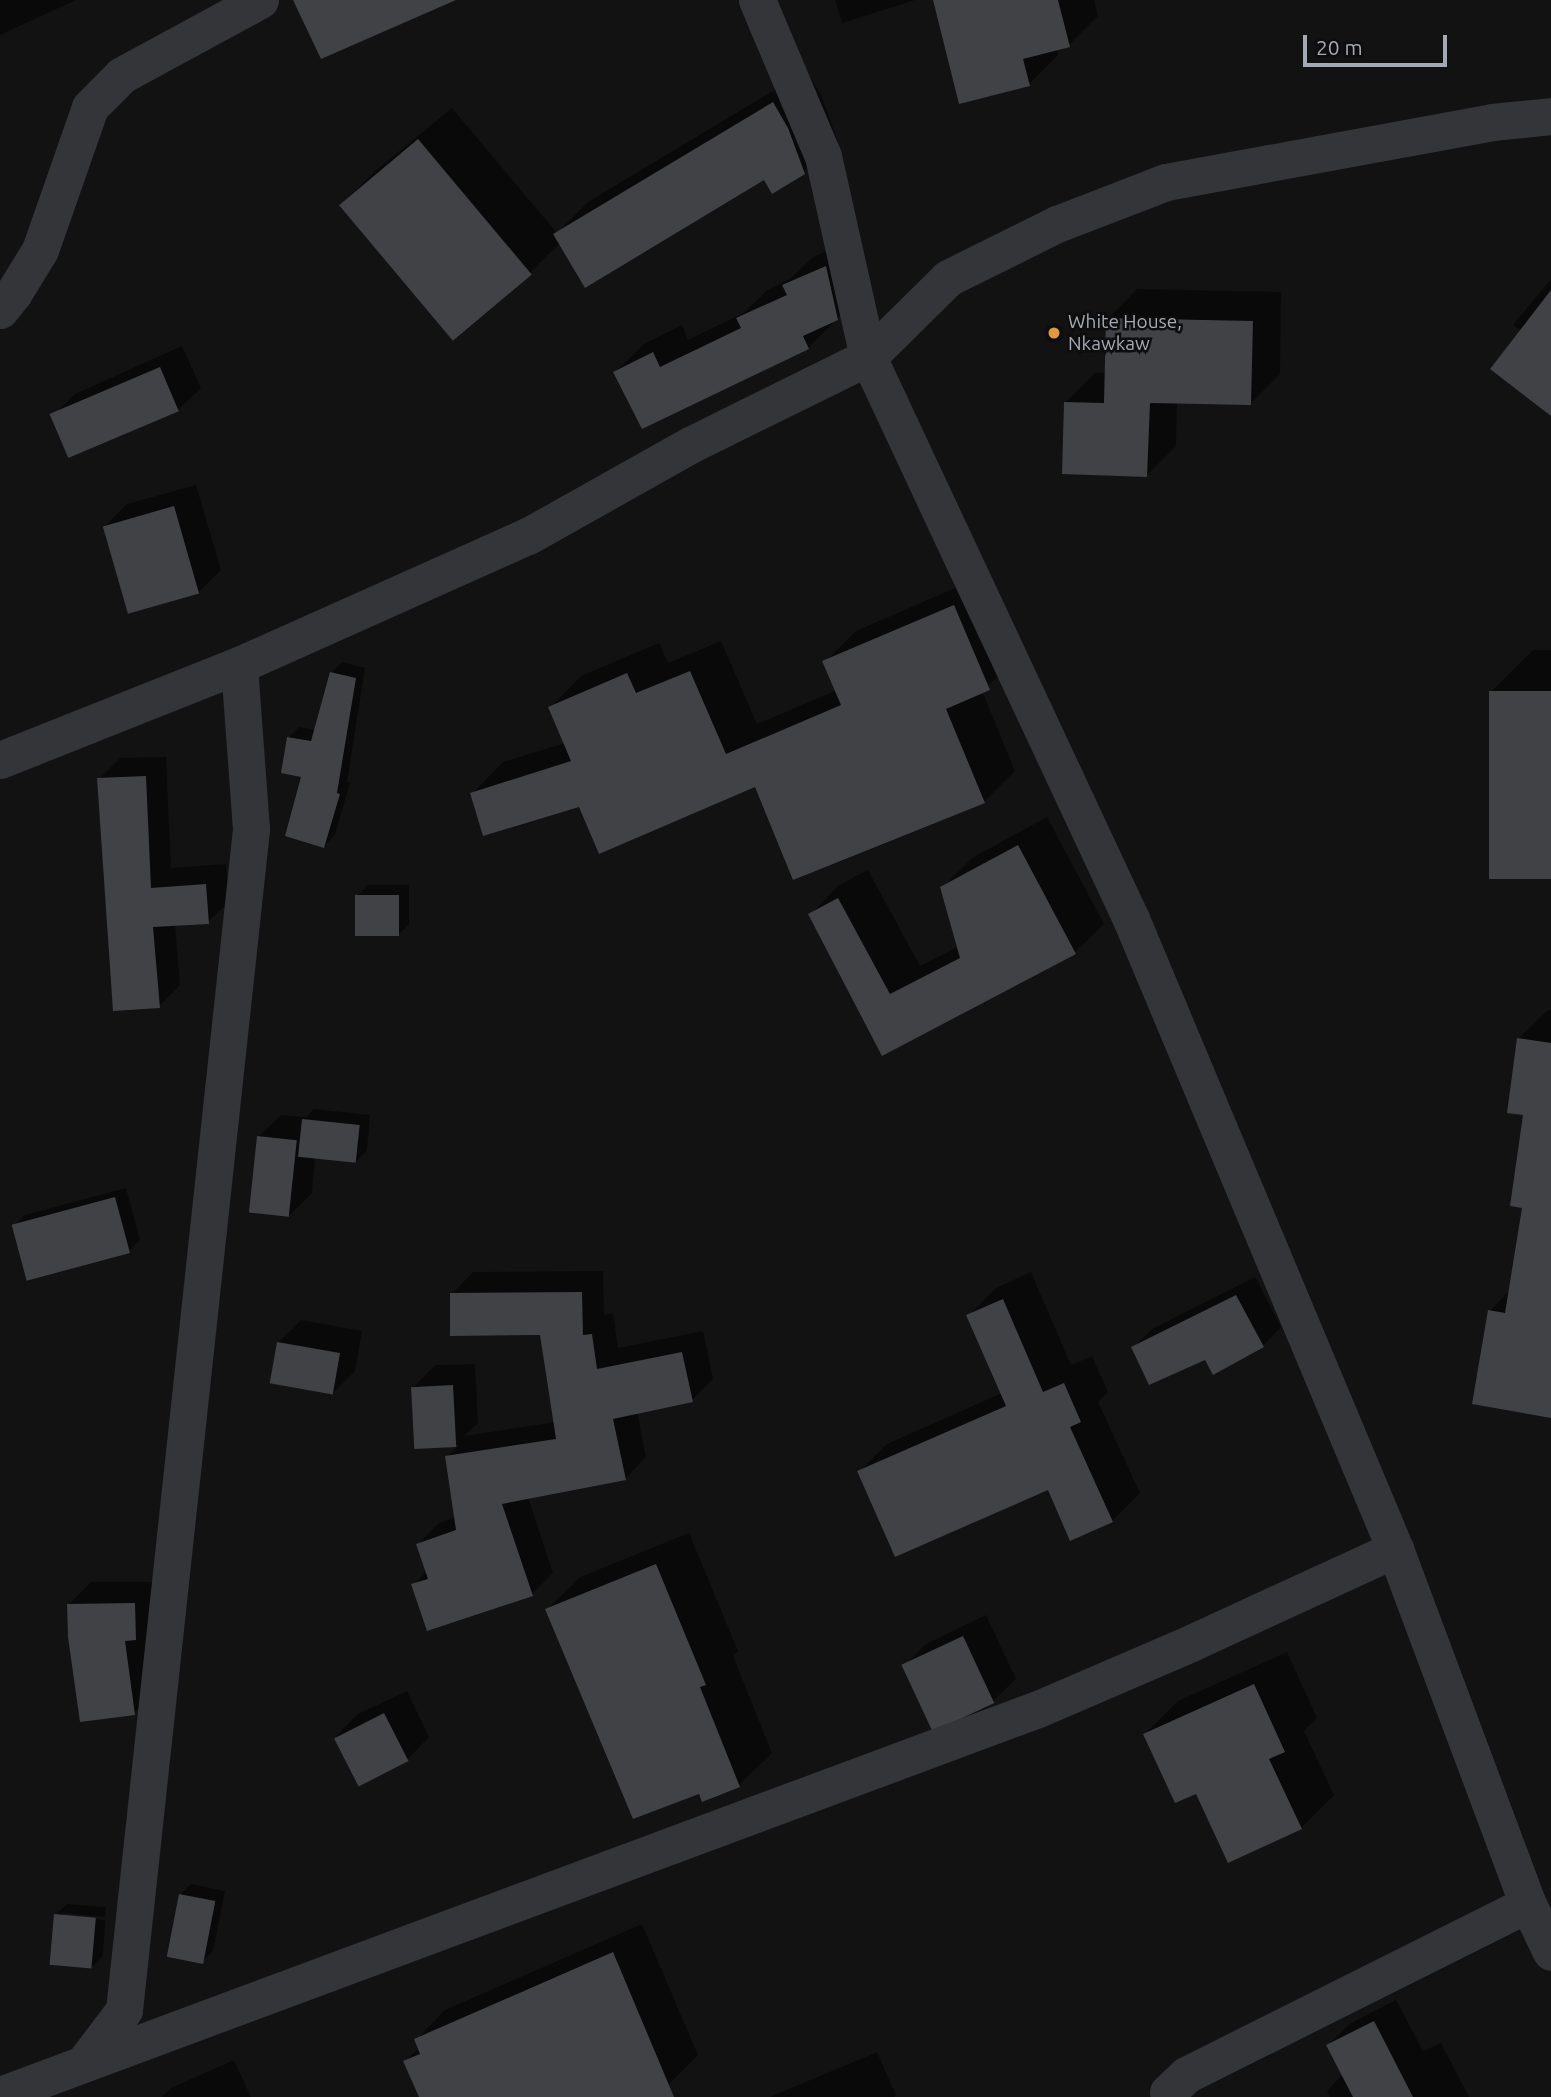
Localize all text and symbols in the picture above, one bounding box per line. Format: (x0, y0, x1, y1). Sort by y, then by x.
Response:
scale bar (1306, 21, 1450, 65)
text: 20 m (1316, 35, 1363, 59)
place label: White House, Nkawkaw (1068, 311, 1182, 355)
marker: White House, Nkawkaw (1046, 325, 1062, 341)

